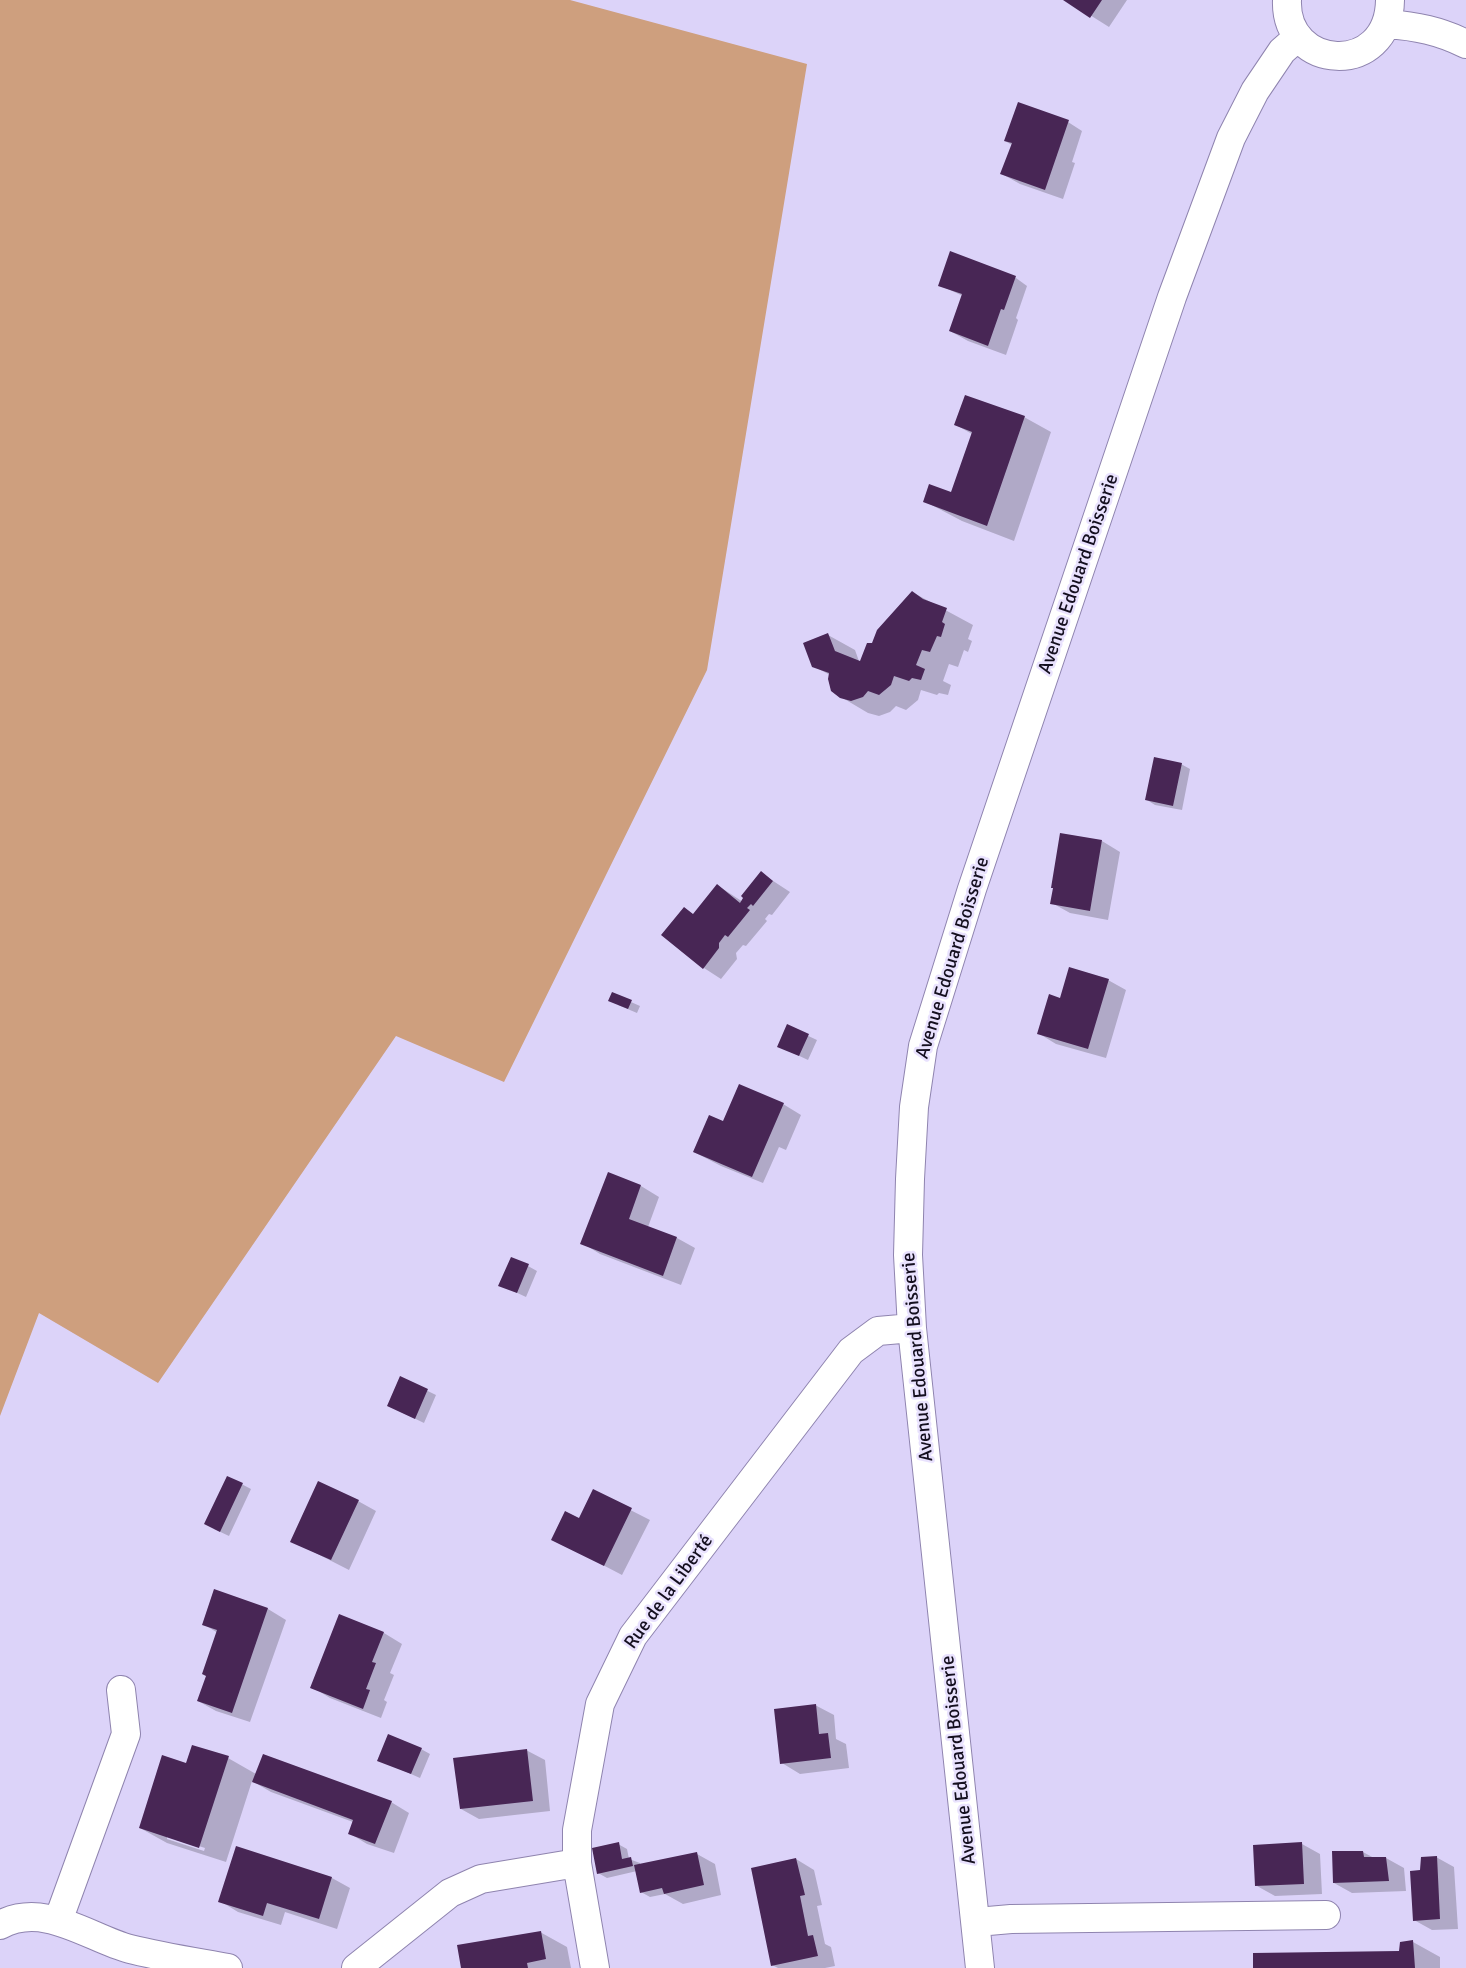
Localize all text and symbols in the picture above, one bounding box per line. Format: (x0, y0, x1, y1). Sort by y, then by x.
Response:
street label: Avenue Edouard Boisserie (1034, 471, 1124, 677)
street label: Avenue Edouard Boisserie (911, 854, 995, 1062)
street label: Avenue Edouard Boisserie (897, 1251, 939, 1463)
street label: Rue de la Liberté (620, 1530, 718, 1654)
street label: Avenue Edouard Boisserie (937, 1654, 981, 1866)

